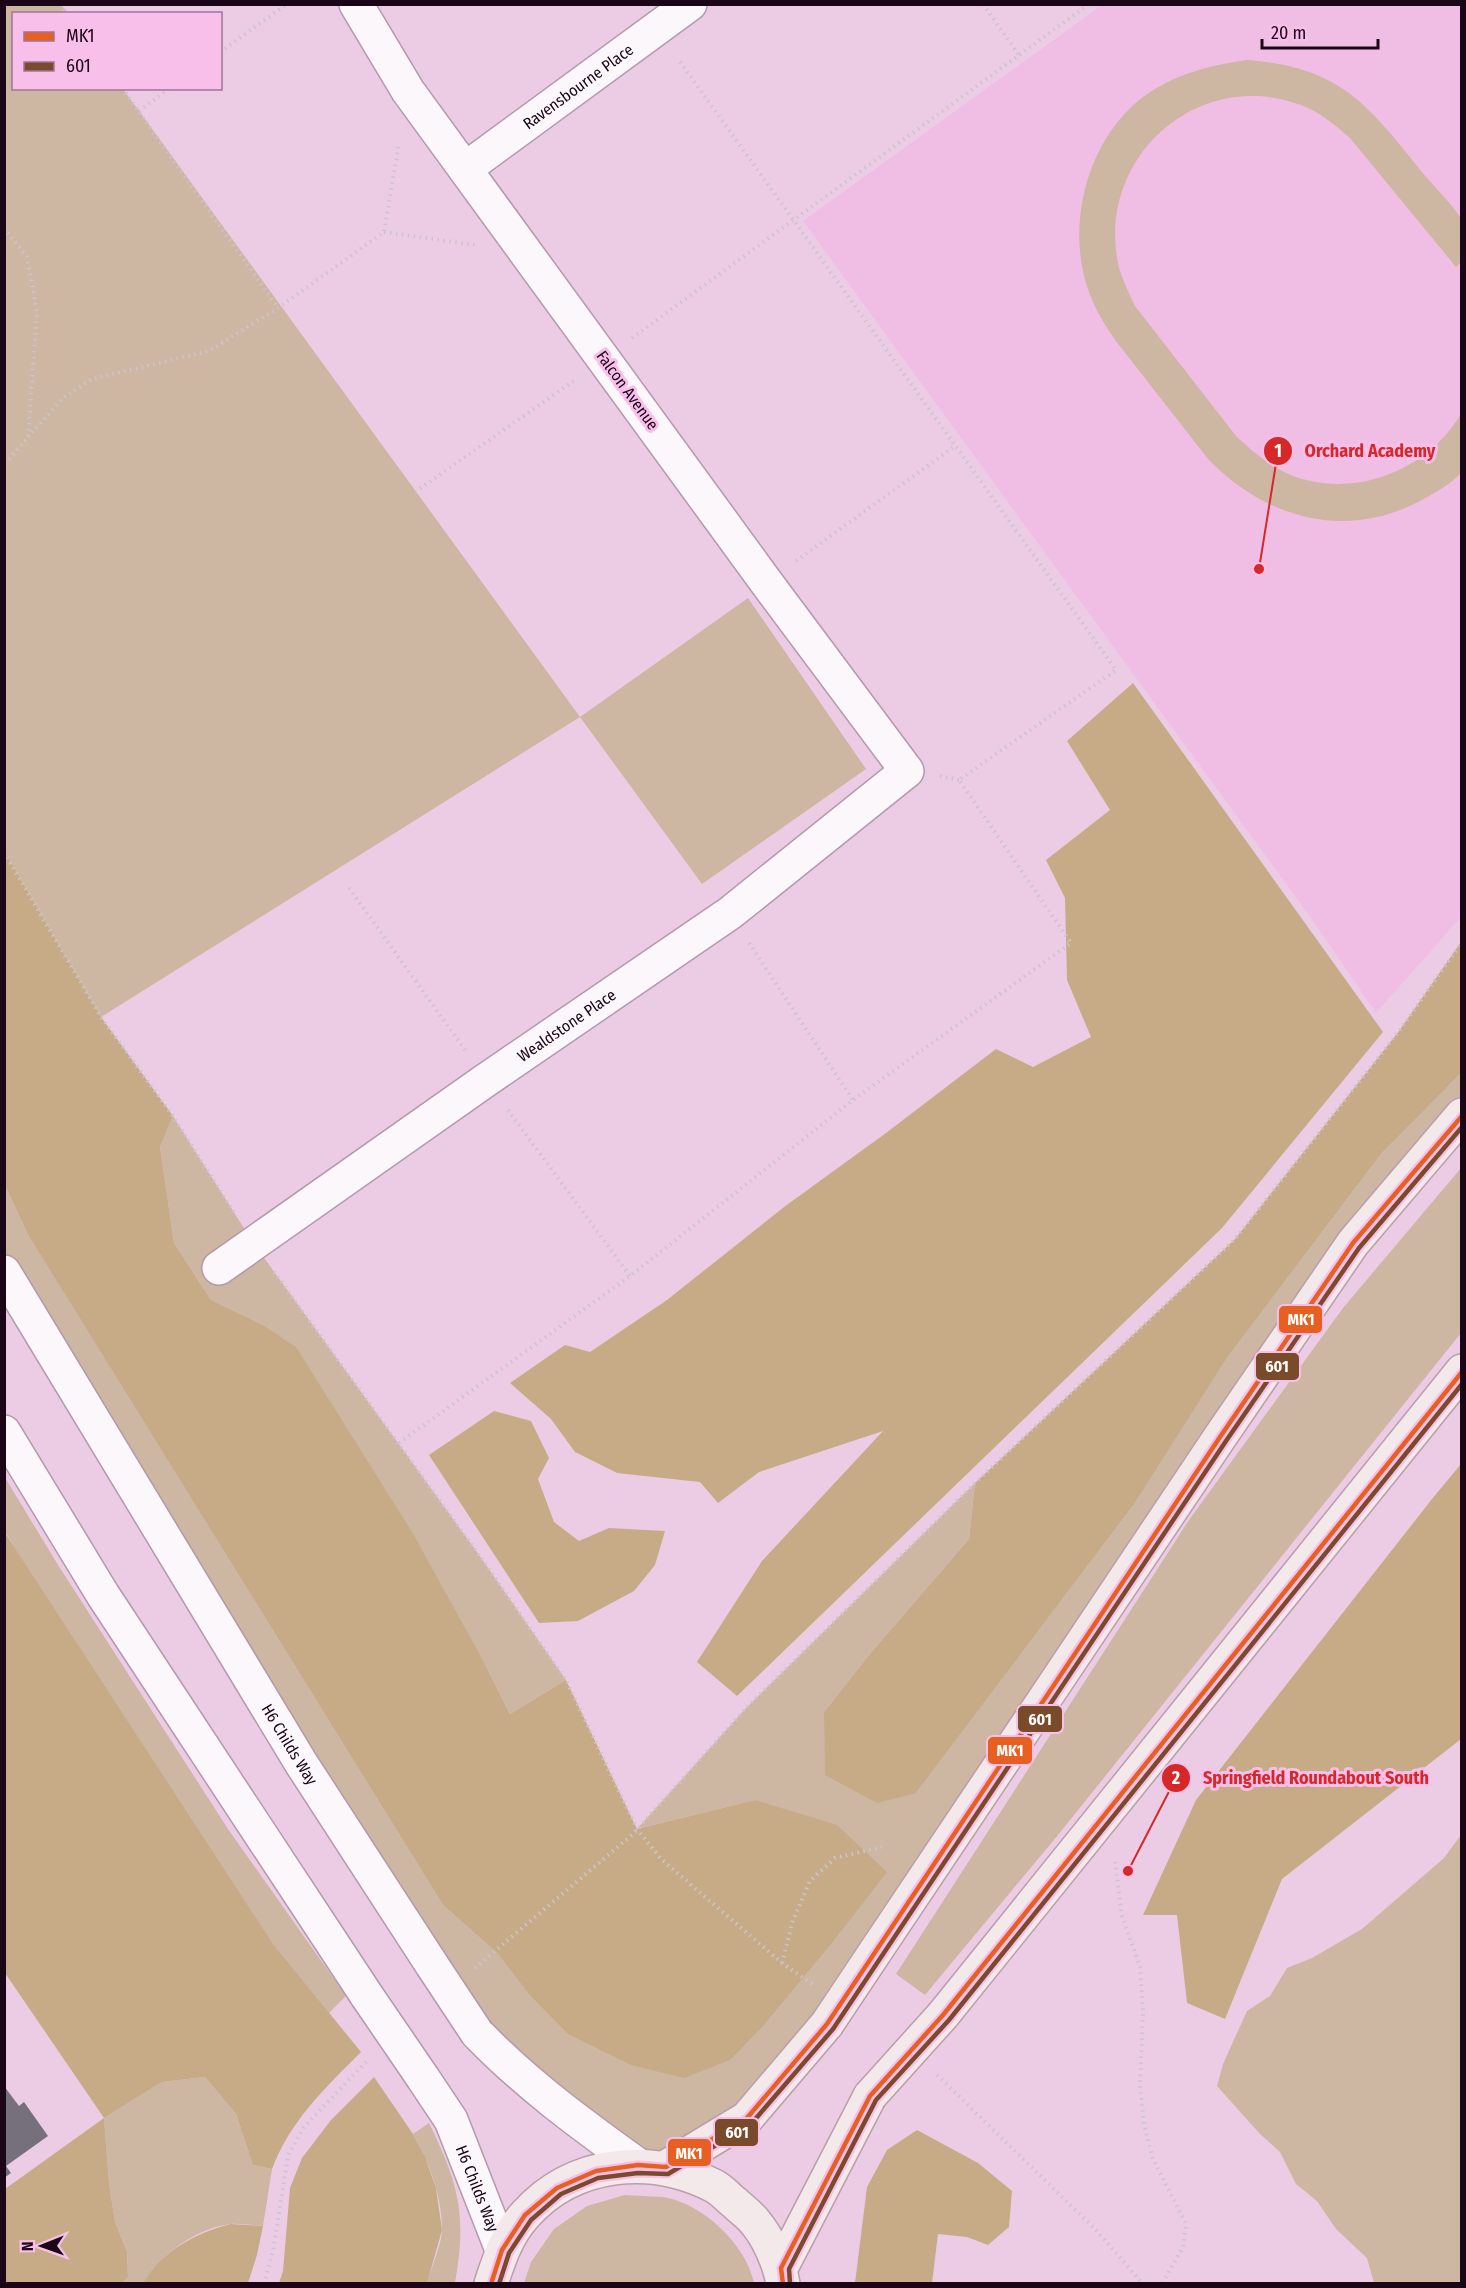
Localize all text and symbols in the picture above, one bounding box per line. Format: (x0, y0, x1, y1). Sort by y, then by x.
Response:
legend (12, 12, 222, 90)
scale bar (1262, 12, 1378, 50)
text: 20 m (1271, 22, 1306, 44)
text: MK1 (66, 25, 95, 47)
street label: Ravensbourne Place (519, 40, 637, 133)
text: 601 (66, 55, 91, 77)
street label: Falcon Avenue (593, 347, 663, 434)
callout: Orchard Academy (1263, 433, 1448, 469)
text: 1 (1274, 440, 1282, 462)
text: Orchard Academy (1305, 440, 1436, 462)
street label: Wealdstone Place (514, 985, 620, 1066)
line badge: MK1 (1278, 1305, 1323, 1334)
text: MK1 (1288, 1310, 1314, 1329)
line badge: 601 (1255, 1352, 1300, 1381)
text: 601 (1265, 1357, 1289, 1376)
street label: H6 Childs Way (257, 1701, 322, 1789)
line badge: 601 (1017, 1705, 1063, 1733)
text: 601 (1028, 1710, 1052, 1729)
line badge: MK1 (987, 1736, 1033, 1765)
text: MK1 (997, 1741, 1023, 1760)
callout: Springfield Roundabout South (1161, 1760, 1441, 1796)
text: 2 (1171, 1767, 1180, 1789)
text: Springfield Roundabout South (1203, 1767, 1429, 1789)
line badge: 601 (714, 2118, 759, 2147)
text: 601 (725, 2123, 749, 2142)
line badge: MK1 (667, 2138, 712, 2167)
street label: H6 Childs Way (452, 2143, 503, 2235)
text: MK1 (676, 2144, 702, 2163)
north arrow (12, 2216, 72, 2276)
text: N (18, 2241, 37, 2251)

